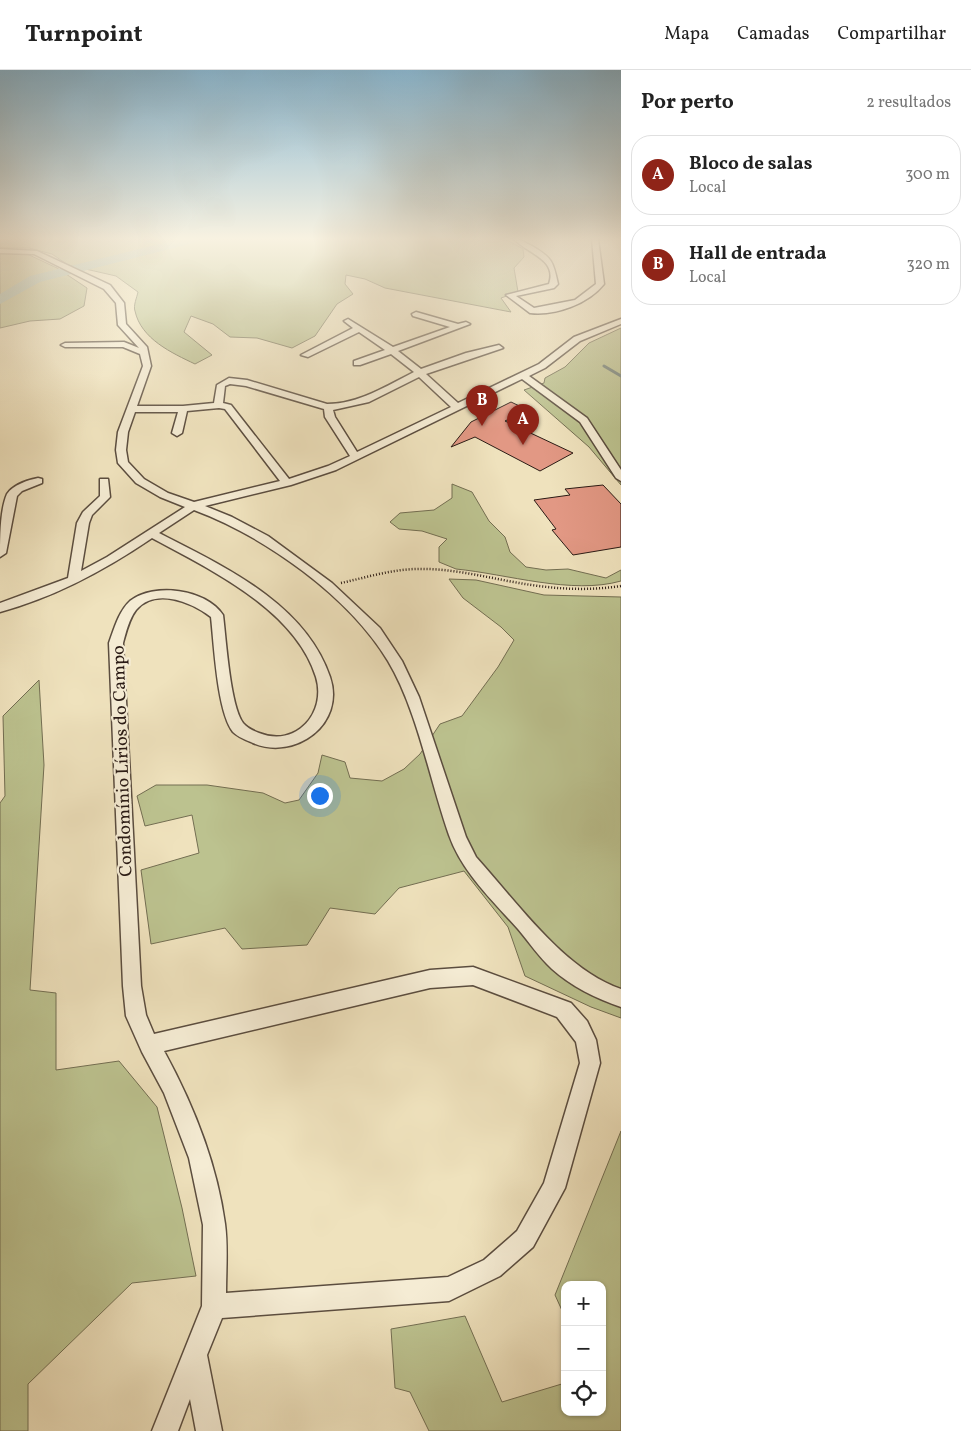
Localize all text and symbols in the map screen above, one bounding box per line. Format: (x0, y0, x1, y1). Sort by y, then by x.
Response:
text: Turnpoint (25, 18, 143, 52)
text: Mapa (664, 22, 709, 47)
text: Camadas (737, 22, 810, 47)
text: Compartilhar (838, 22, 946, 47)
text: Por perto (641, 88, 734, 117)
text: 2 resultados (866, 92, 951, 114)
text: Bloco de salas (689, 151, 812, 177)
text: A (652, 164, 664, 186)
text: 300 m (905, 164, 950, 186)
text: Local (689, 177, 726, 199)
text: Hall de entrada (689, 241, 827, 267)
text: B (653, 254, 663, 276)
text: 320 m (906, 254, 950, 276)
text: Local (689, 267, 726, 289)
pin: B (466, 385, 498, 426)
pin: A (507, 404, 539, 445)
street label: Condomínio Lírios do Campo (106, 645, 140, 877)
your location (307, 783, 333, 809)
map controls (561, 1281, 606, 1416)
button: + (561, 1281, 606, 1326)
button: − (561, 1326, 606, 1371)
button: locate (561, 1371, 606, 1416)

